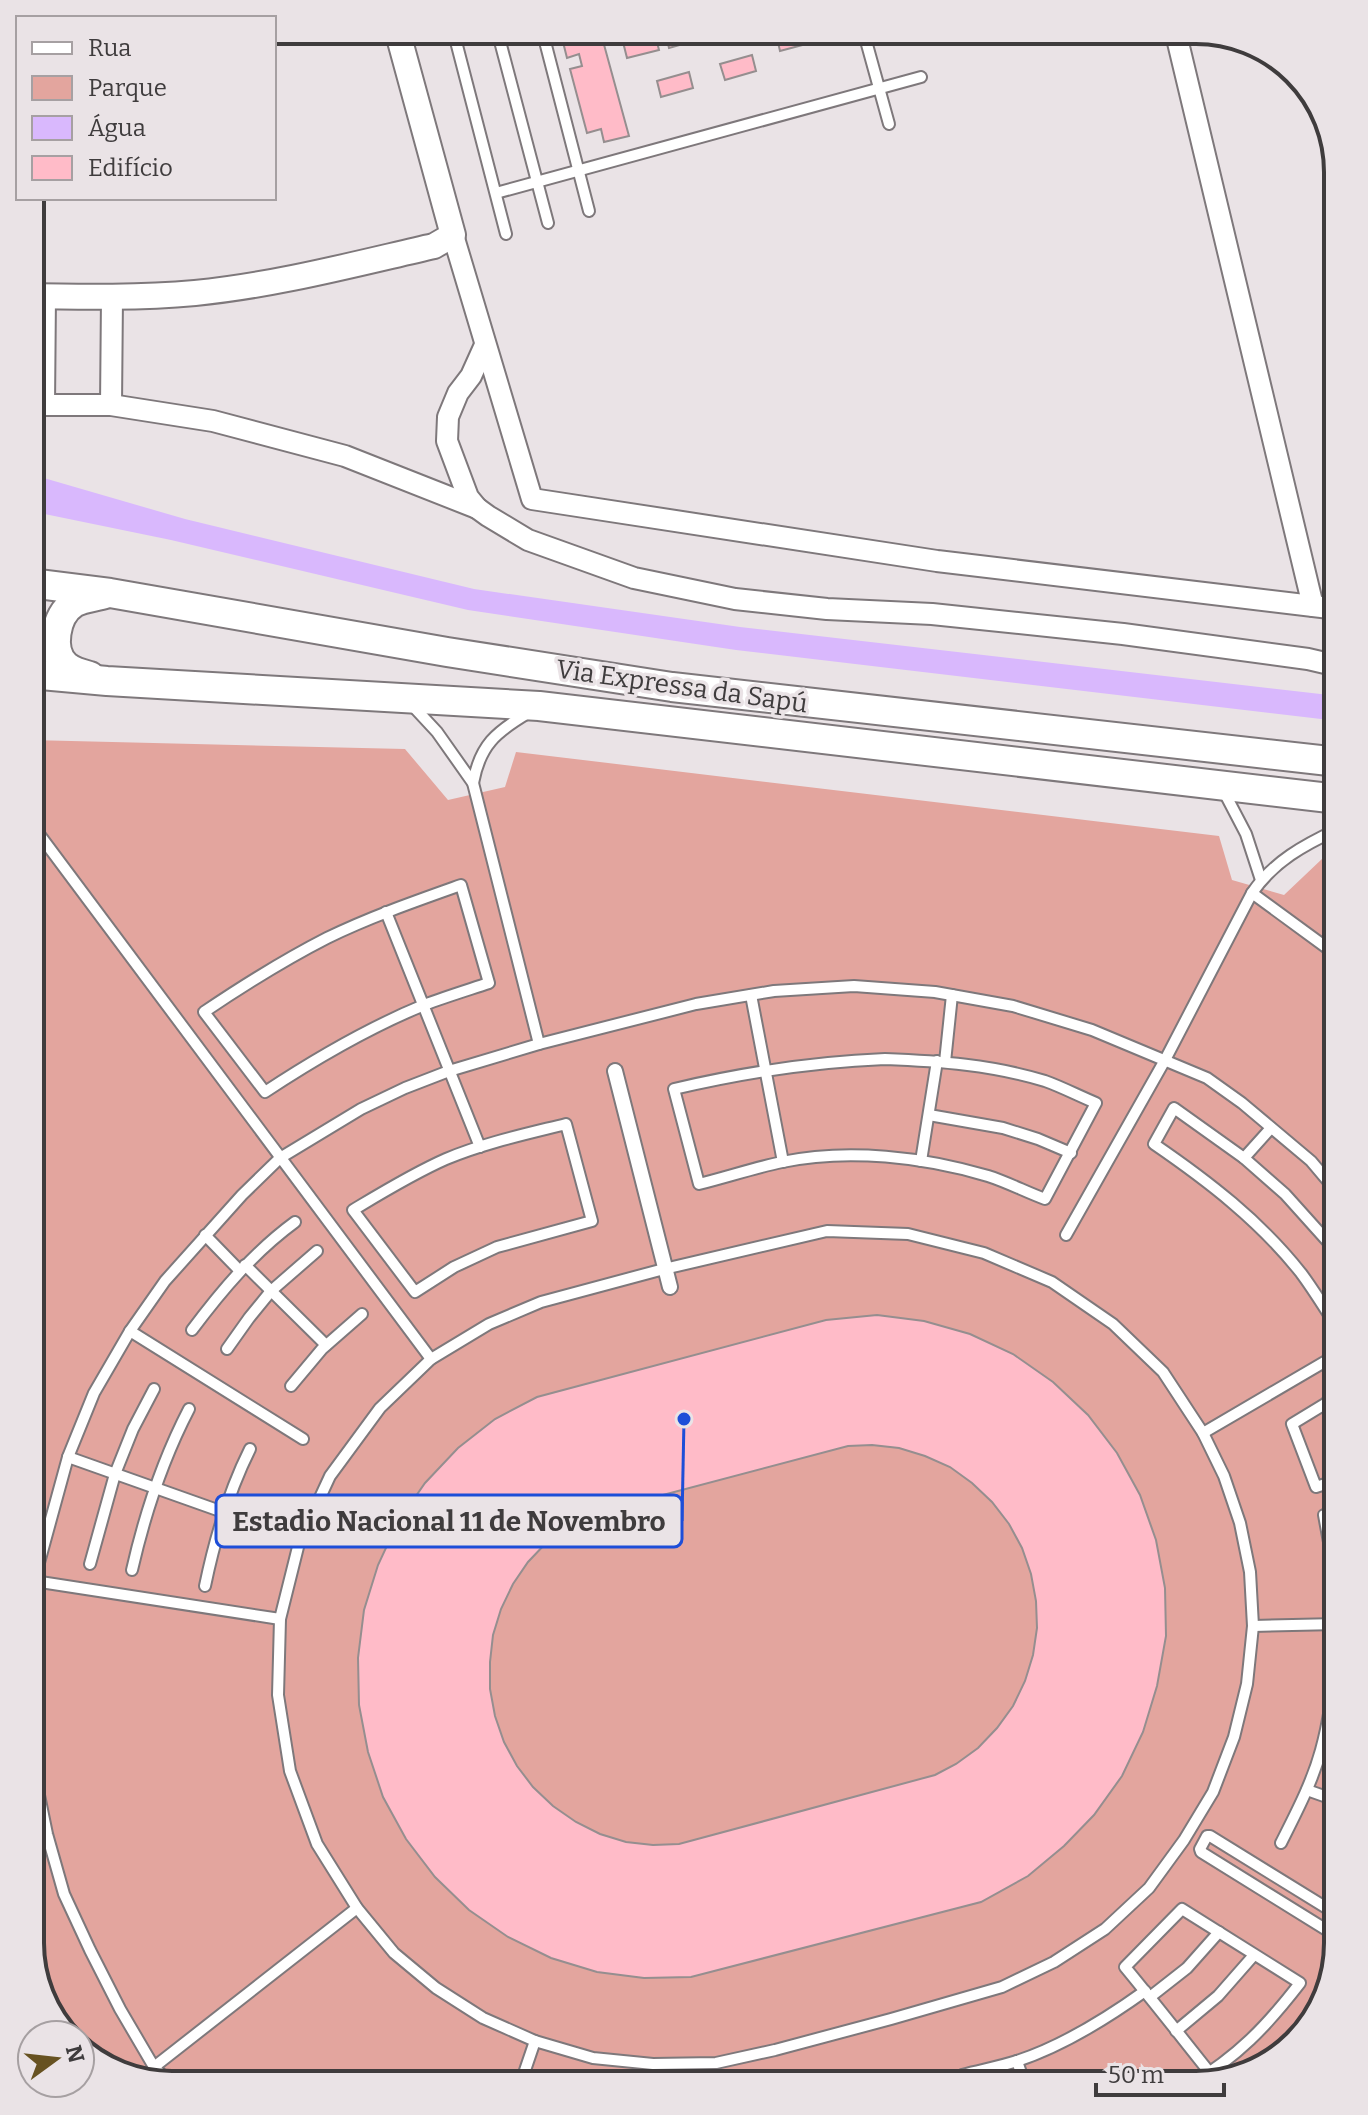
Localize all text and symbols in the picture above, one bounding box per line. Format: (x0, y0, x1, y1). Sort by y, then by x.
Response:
legend (16, 16, 276, 200)
text: Rua (88, 34, 131, 62)
text: Parque (88, 74, 167, 102)
text: Água (88, 113, 146, 142)
text: Edifício (88, 154, 173, 182)
street label: Via Expressa da Sapú (554, 654, 810, 719)
callout: Estadio Nacional 11 de Novembro (216, 1495, 682, 1547)
text: Estadio Nacional 11 de Novembro (232, 1505, 666, 1538)
north arrow (16, 2019, 96, 2099)
text: N (60, 2042, 90, 2066)
scale bar (1096, 2047, 1224, 2097)
text: 50 m (1108, 2061, 1164, 2089)

